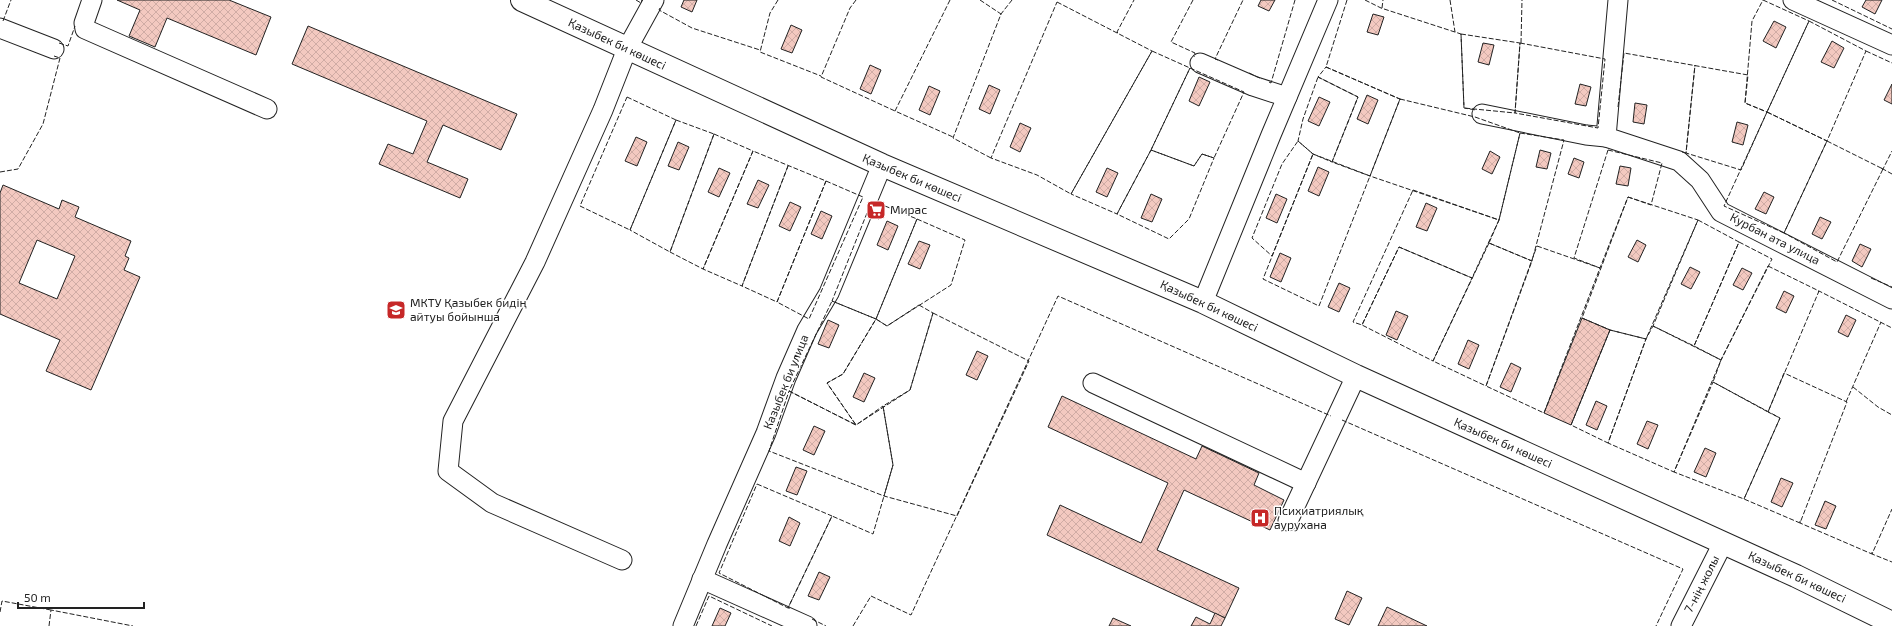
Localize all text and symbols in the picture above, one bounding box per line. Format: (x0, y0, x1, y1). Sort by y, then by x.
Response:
street label: Қазыбек би көшесі (566, 14, 668, 72)
street label: Қазыбек би көшесі (861, 150, 964, 204)
supermarket icon: Мирас (865, 199, 887, 221)
place label: Мирас (890, 202, 927, 216)
street label: Курбан ата улица (1728, 209, 1823, 268)
street label: Қазыбек би көшесі (1158, 276, 1260, 334)
place label: МКТУ Қазыбек бидің айтуы бойынша (410, 295, 526, 324)
school or university icon: МКТУ Қазыбек бидің айтуы бойынша (385, 299, 407, 321)
street label: Казыбек би улица (760, 332, 811, 431)
street label: Қазыбек би көшесі (1452, 414, 1555, 470)
place label: Психиатриялық аурухана (1274, 503, 1364, 532)
hospital icon: Психиатриялық аурухана (1249, 507, 1271, 529)
street label: Қазыбек би көшесі (1746, 547, 1848, 605)
street label: 7-нің жолы (1681, 552, 1722, 615)
scale bar (18, 584, 144, 610)
text: 50 m (24, 590, 51, 604)

